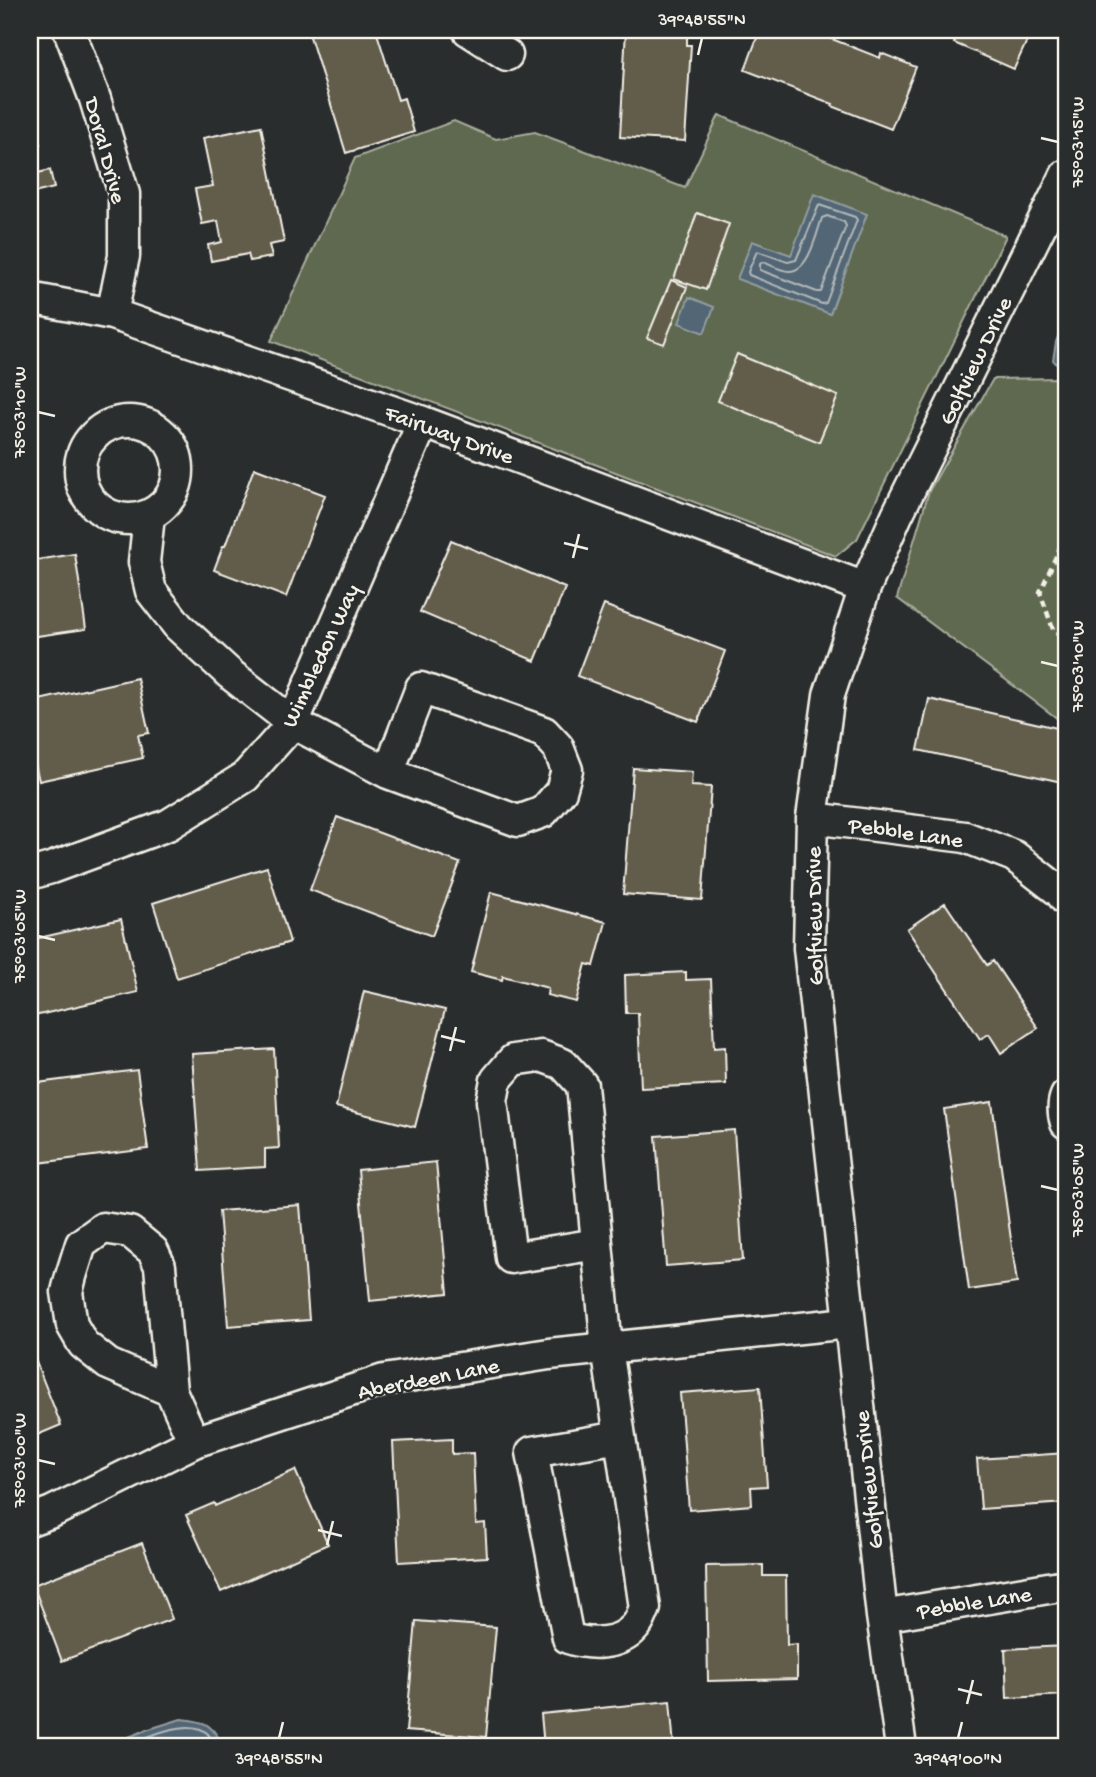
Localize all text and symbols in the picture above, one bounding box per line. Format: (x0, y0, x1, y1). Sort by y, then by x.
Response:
text: 39°48'55"N (657, 11, 746, 32)
street label: Doral Drive (76, 93, 131, 208)
text: 75°03'15"W (1069, 97, 1090, 188)
street label: Golfview Drive (935, 292, 1020, 430)
text: 75°03'10"W (11, 366, 32, 459)
street label: Fairway Drive (380, 400, 518, 472)
street label: Wimbledon Way (277, 580, 367, 733)
text: 75°03'10"W (1069, 620, 1090, 713)
street label: Pebble Lane (846, 813, 966, 856)
street label: Golfview Drive (802, 845, 831, 986)
text: 75°03'05"W (11, 889, 32, 984)
text: 75°03'05"W (1069, 1143, 1090, 1238)
street label: Aberdeen Lane (356, 1353, 503, 1407)
street label: Golfview Drive (850, 1408, 891, 1550)
text: 75°03'00"W (11, 1413, 32, 1508)
street label: Pebble Lane (915, 1582, 1035, 1627)
text: 39°48'55"N (234, 1750, 323, 1771)
text: 39°49'00"N (913, 1750, 1002, 1771)

